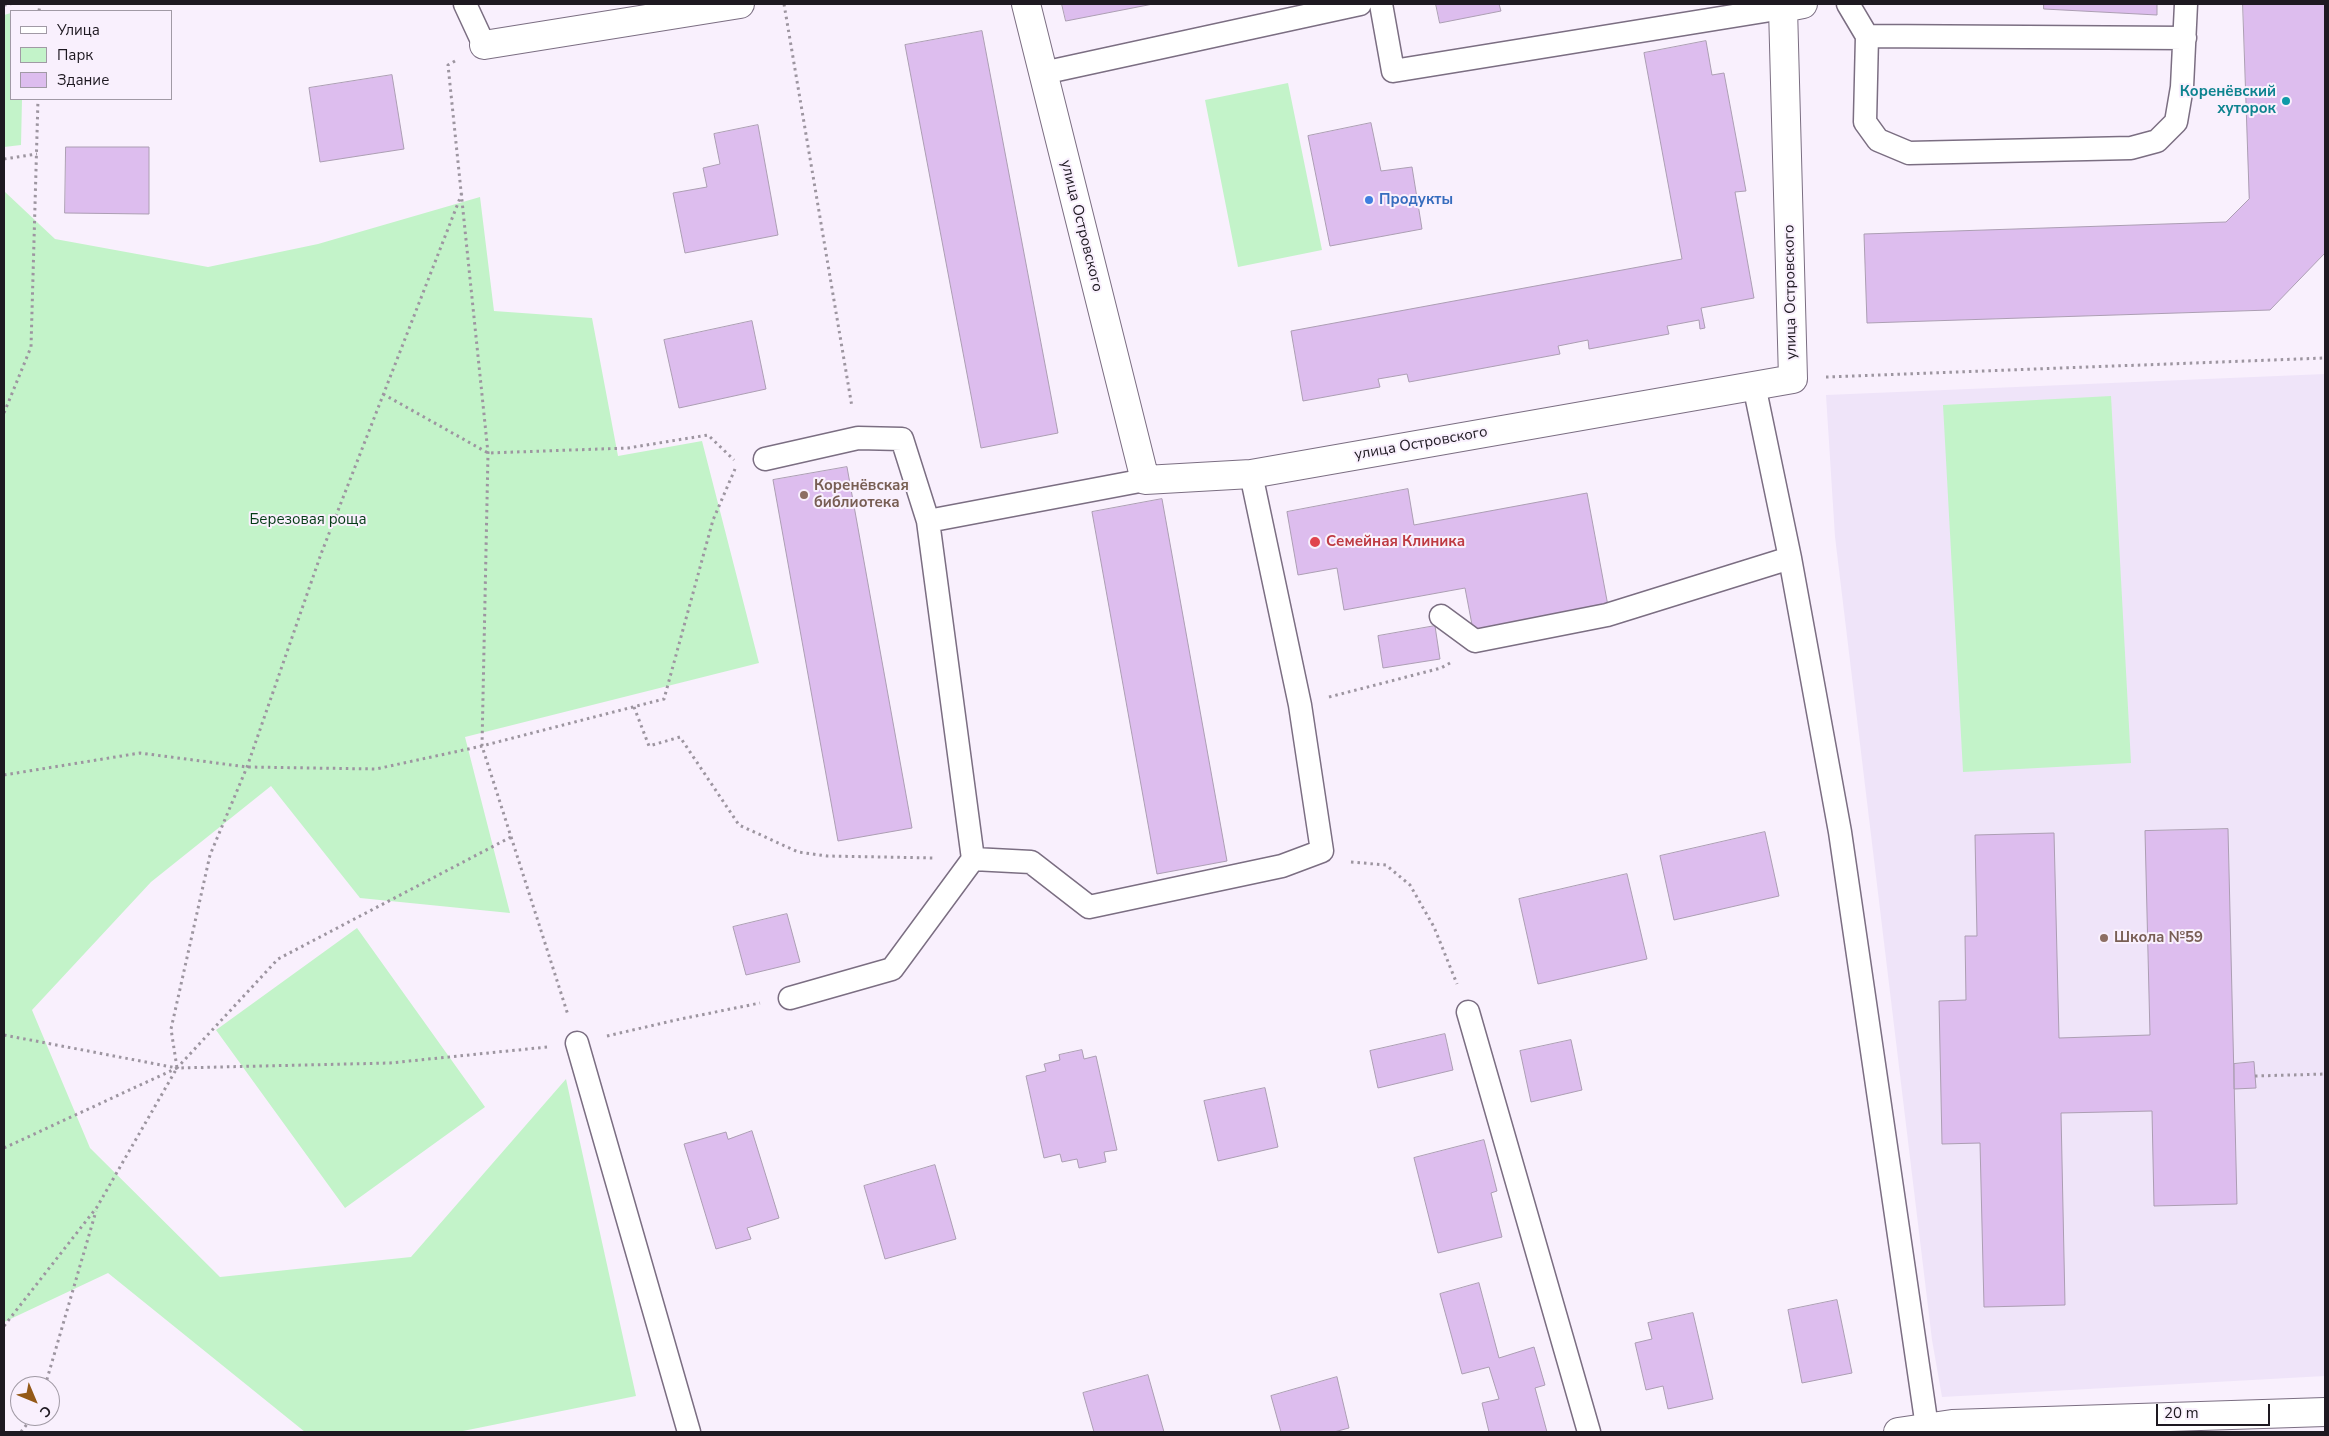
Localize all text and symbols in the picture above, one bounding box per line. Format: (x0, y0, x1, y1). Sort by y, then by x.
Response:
legend (10, 10, 172, 100)
text: Улица (57, 20, 100, 40)
text: Парк (57, 45, 93, 65)
text: Здание (57, 70, 109, 90)
place label: Коренёвский хуторок (2180, 83, 2276, 118)
marker: Коренёвский хуторок (2280, 95, 2292, 107)
street label: улица Островского (1056, 158, 1106, 294)
place label: Продукты (1379, 191, 1453, 209)
marker: Продукты (1363, 194, 1375, 206)
street label: улица Островского (1781, 224, 1801, 360)
street label: улица Островского (1353, 423, 1489, 465)
place label: Коренёвская библиотека (814, 477, 909, 512)
marker: Коренёвская библиотека (798, 489, 810, 501)
park label: Березовая роща (249, 511, 367, 529)
place label: Семейная Клиника (1326, 533, 1465, 551)
marker: Семейная Клиника (1308, 535, 1322, 549)
place label: Школа №59 (2114, 929, 2203, 947)
marker: Школа №59 (2098, 932, 2110, 944)
north arrow (10, 1376, 60, 1426)
scale bar (2159, 1394, 2273, 1426)
text: С (35, 1401, 55, 1421)
text: 20 m (2164, 1403, 2199, 1423)

